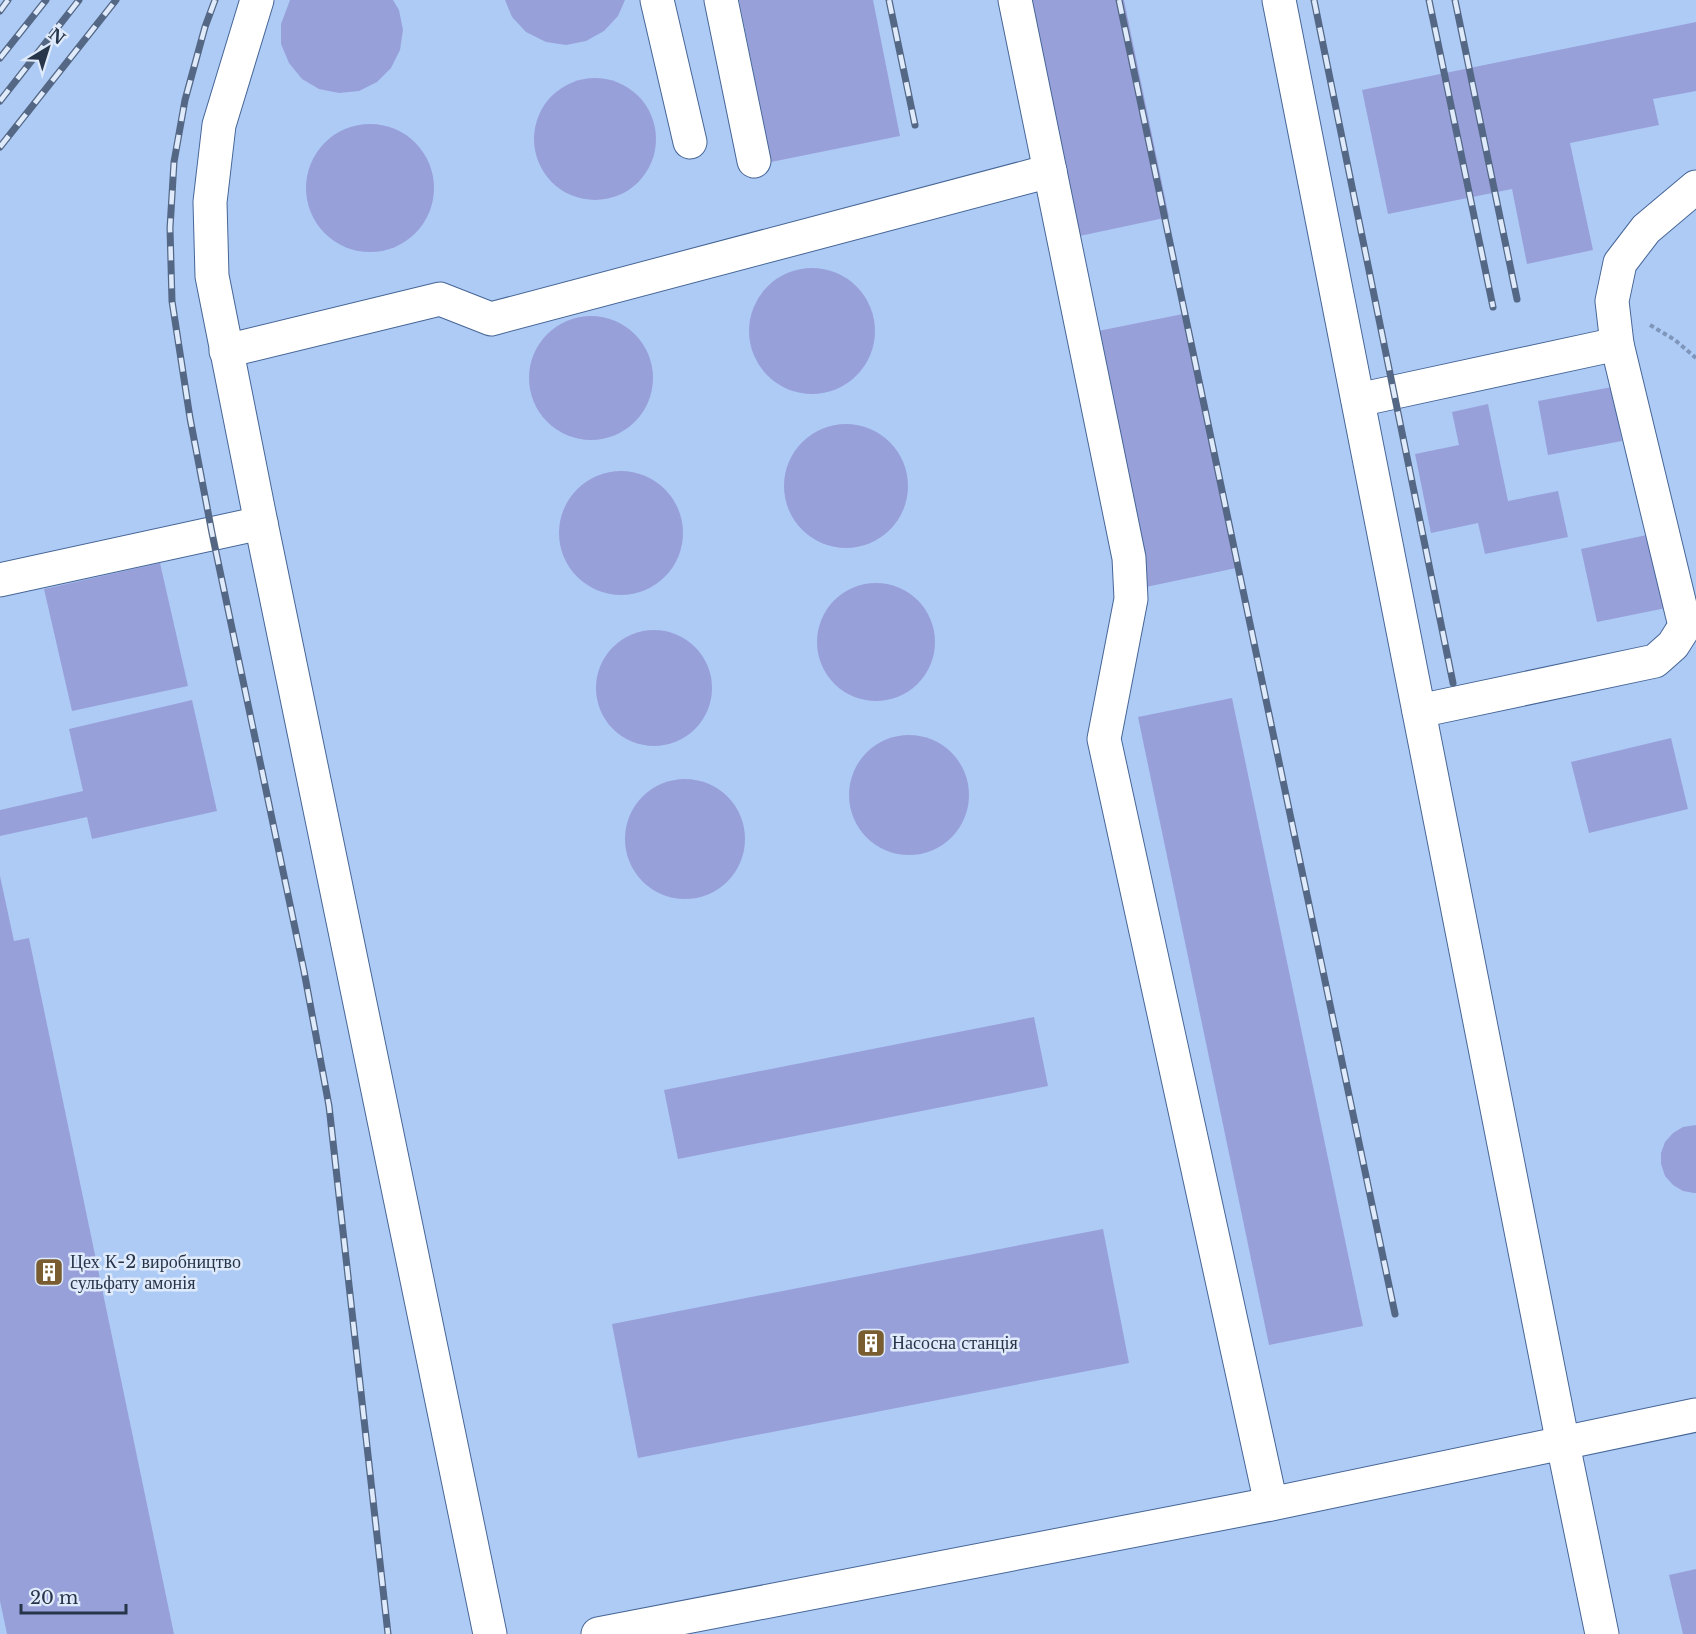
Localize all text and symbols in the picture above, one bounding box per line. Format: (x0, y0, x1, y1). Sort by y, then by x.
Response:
north arrow (18, 18, 78, 78)
text: N (45, 24, 69, 49)
place label: Цех К-2 виробництво сульфату амонія (70, 1251, 241, 1294)
building icon: Цех К-2 виробництво сульфату амонія (33, 1256, 65, 1288)
building icon: Насосна станція (855, 1327, 887, 1359)
place label: Насосна станція (892, 1332, 1018, 1354)
scale bar (21, 1577, 126, 1615)
text: 20 m (30, 1587, 78, 1609)

